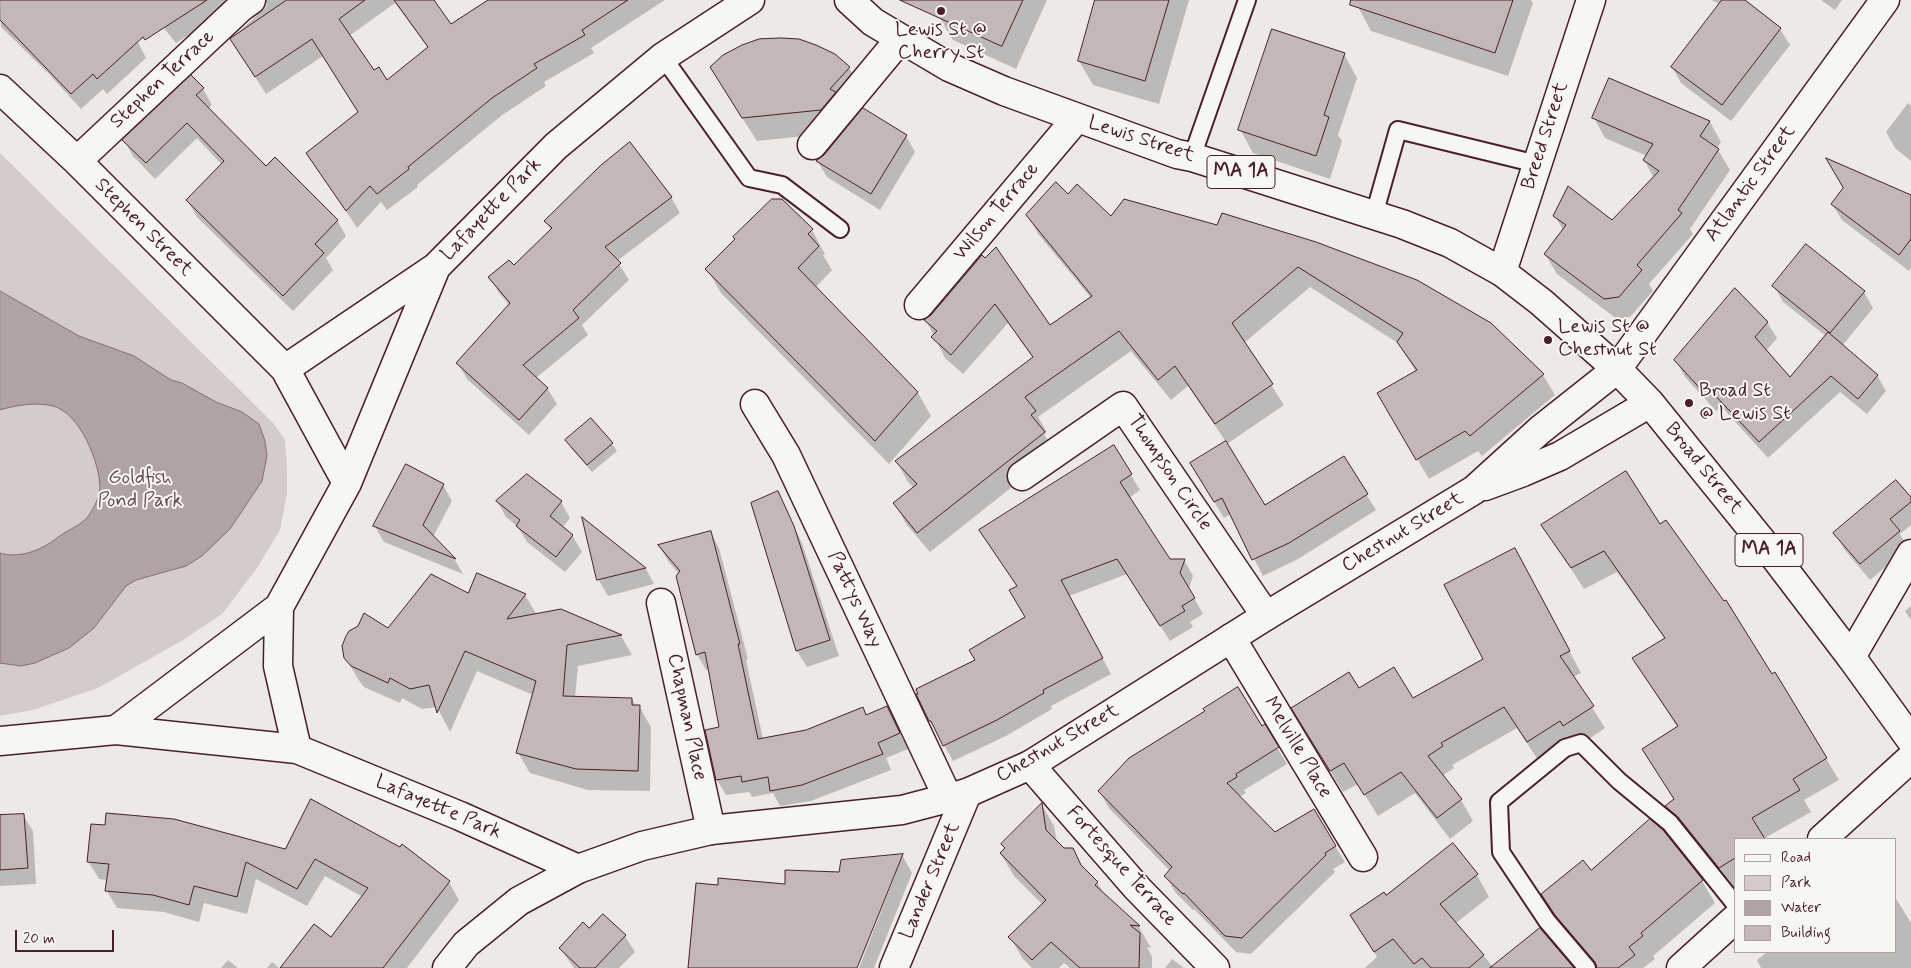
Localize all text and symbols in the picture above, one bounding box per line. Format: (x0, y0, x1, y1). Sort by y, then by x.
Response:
marker: Lewis St @ Cherry St (935, 5, 947, 17)
place label: Lewis St @ Cherry St (895, 19, 987, 66)
street label: Stephen Terrace (106, 26, 220, 134)
street label: Breed Street (1517, 79, 1575, 193)
street label: Lewis Street (1085, 112, 1197, 168)
street label: Atlantic Street (1701, 121, 1801, 247)
street label: Lafayette Park (437, 153, 547, 267)
road number: MA 1A (1207, 156, 1275, 188)
street label: Wilson Terrace (949, 158, 1045, 266)
street label: Stephen Street (89, 174, 197, 282)
place label: Lewis St @ Chestnut St (1558, 316, 1657, 363)
marker: Lewis St @ Chestnut St (1542, 334, 1554, 346)
place label: Broad St @ Lewis St (1699, 380, 1791, 427)
marker: Broad St @ Lewis St (1683, 397, 1695, 409)
street label: Thompson Circle (1121, 410, 1217, 536)
street label: Broad Street (1659, 418, 1747, 520)
park label: Goldfish Pond Park (98, 467, 182, 514)
street label: Chestnut Street (1338, 487, 1468, 579)
road number: MA 1A (1735, 534, 1803, 566)
street label: Pattys Way (821, 548, 887, 652)
street label: Chapman Place (661, 651, 711, 783)
street label: Melville Place (1257, 693, 1337, 803)
street label: Chestnut Street (992, 699, 1124, 789)
street label: Lafayette Park (371, 771, 505, 845)
street label: Fortesque Terrace (1061, 802, 1181, 932)
street label: Lander Street (896, 819, 966, 943)
legend (1734, 838, 1896, 953)
text: Road (1781, 848, 1811, 868)
text: Park (1781, 873, 1811, 893)
text: Water (1781, 898, 1821, 918)
scale bar (18, 920, 116, 952)
text: Building (1781, 923, 1831, 943)
text: 20 m (23, 929, 55, 949)

